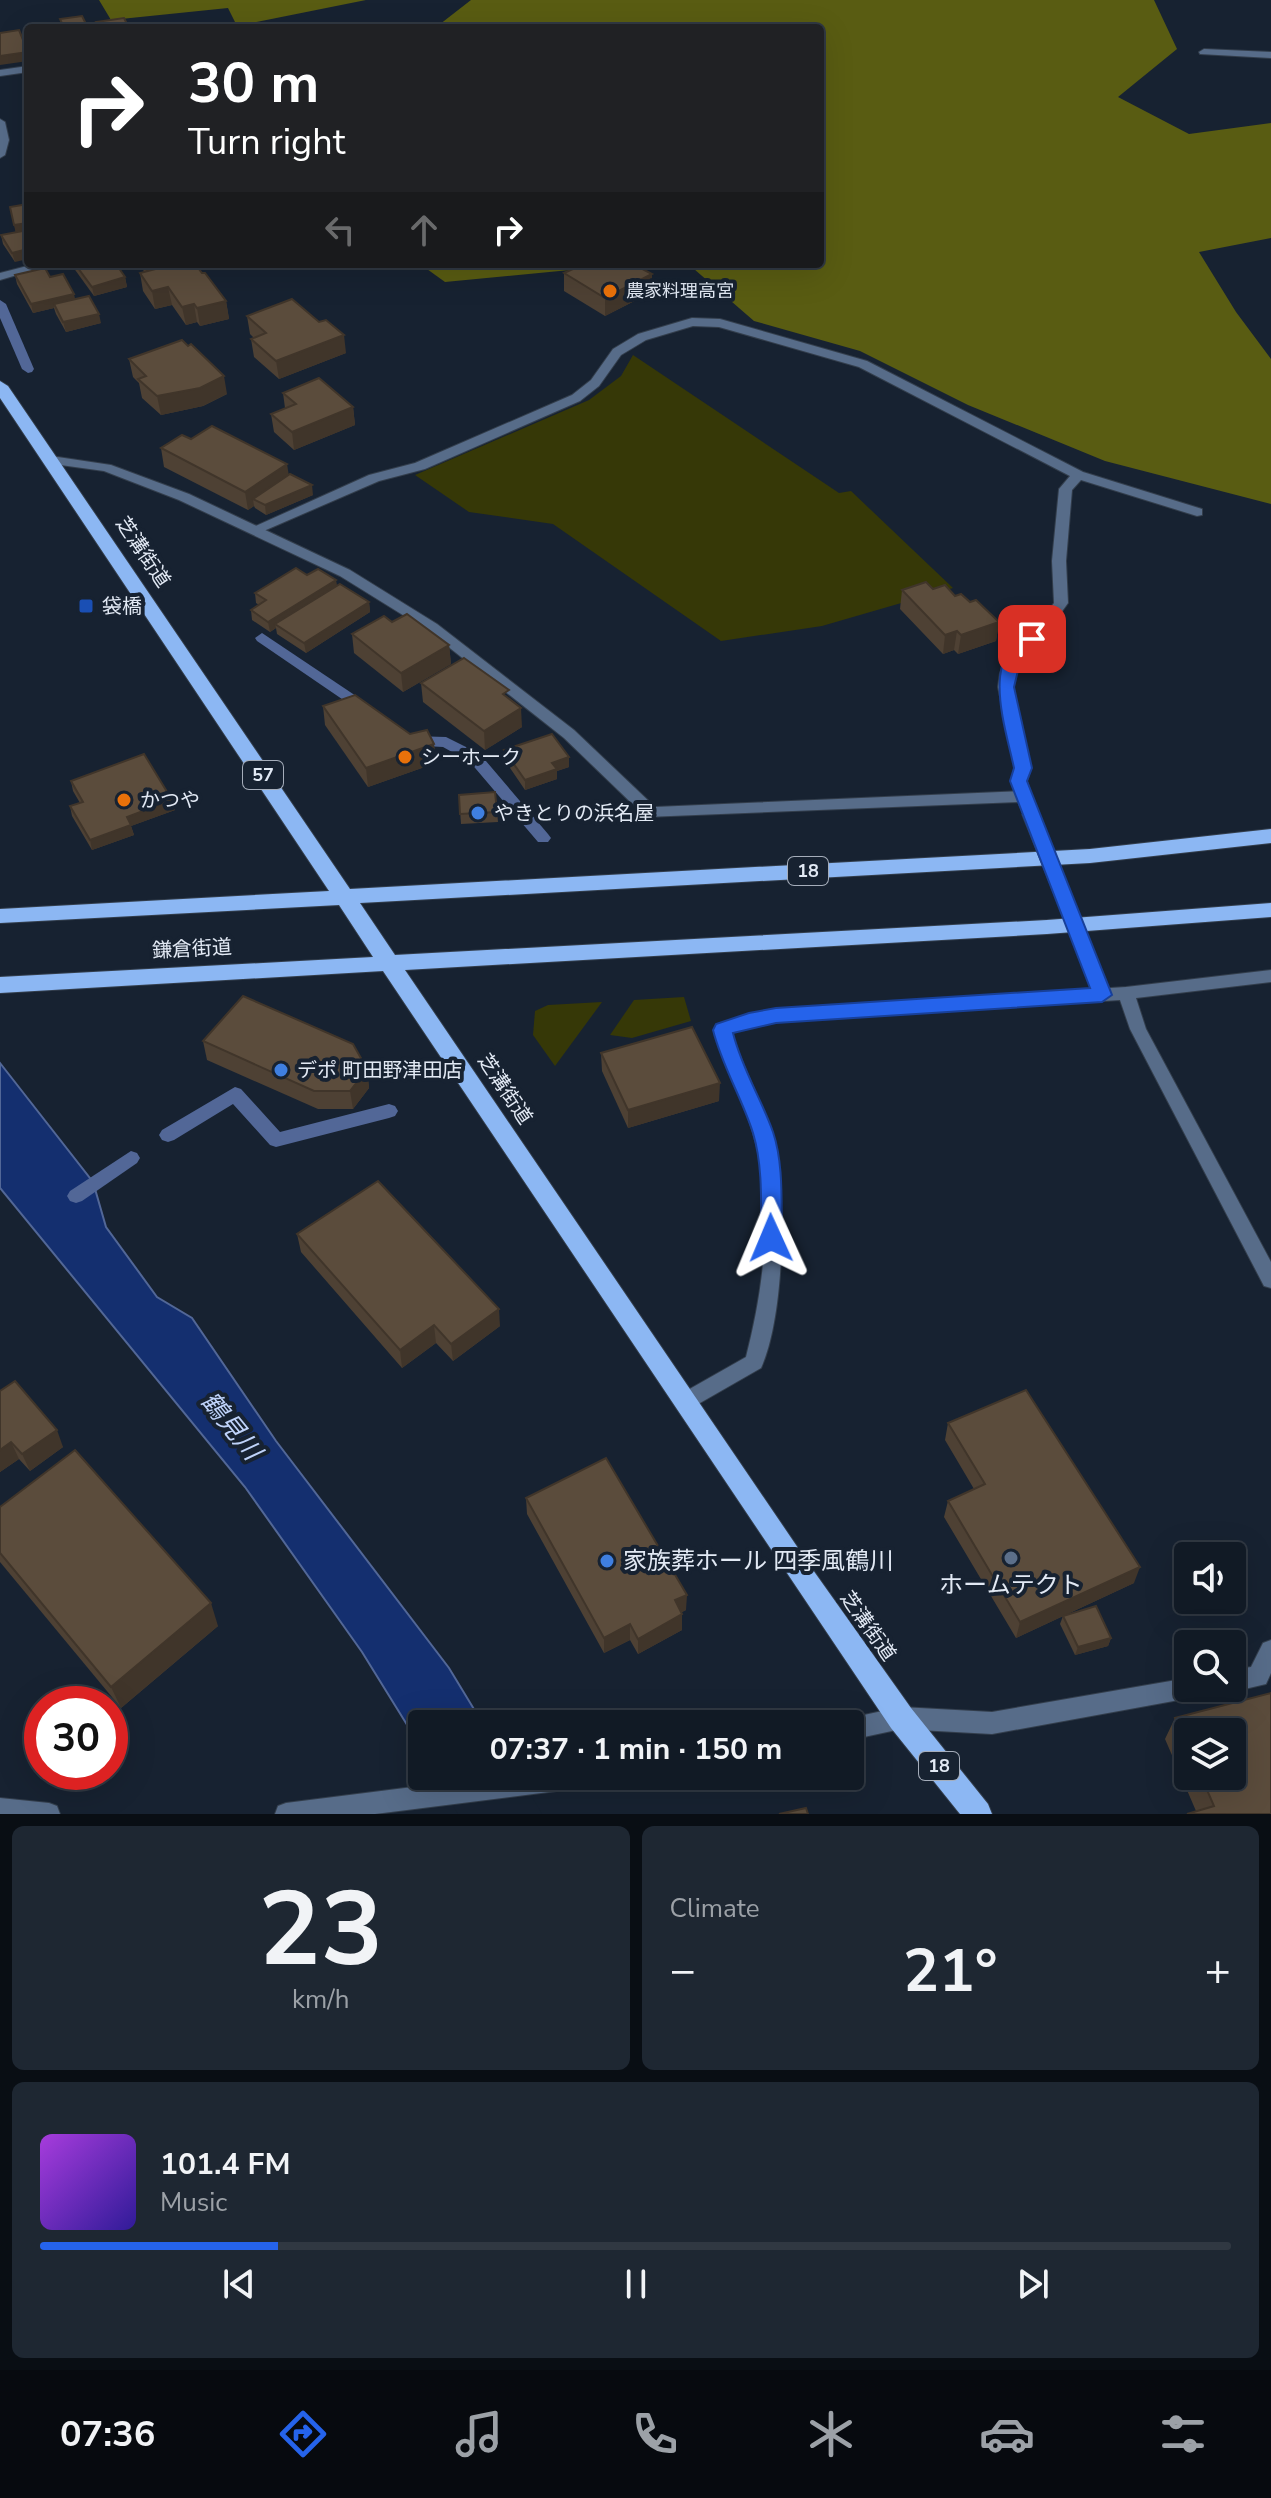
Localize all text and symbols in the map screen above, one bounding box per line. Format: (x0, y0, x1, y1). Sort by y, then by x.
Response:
text: 30 m (188, 45, 319, 122)
icon: right (56, 56, 160, 160)
text: Turn right (188, 118, 345, 167)
icon: left (318, 208, 362, 252)
icon: ahead (402, 208, 446, 252)
icon: right (486, 208, 530, 252)
place label: 農家料理高宮 (626, 279, 734, 303)
marker: 農家料理高宮 (601, 282, 619, 300)
street label: 芝溝街道 (109, 511, 177, 593)
place label: 袋橋 (102, 593, 142, 620)
marker: 袋橋 (77, 597, 95, 615)
pin (998, 605, 1066, 673)
icon: arrive (1010, 617, 1054, 661)
place label: シーホーク (421, 744, 521, 771)
marker: シーホーク (396, 748, 414, 766)
road number: 57 (243, 761, 283, 789)
place label: かつや (140, 787, 200, 814)
marker: かつや (115, 791, 133, 809)
place label: やきとりの浜名屋 (494, 800, 654, 827)
marker: やきとりの浜名屋 (469, 804, 487, 822)
road number: 18 (788, 857, 828, 885)
street label: 鎌倉街道 (151, 933, 233, 965)
street label: 芝溝街道 (471, 1048, 539, 1130)
place label: デポ 町田野津田店 (297, 1057, 462, 1084)
marker: デポ 町田野津田店 (272, 1061, 290, 1079)
position arrow (729, 1196, 813, 1280)
water label: 鶴見川 (193, 1385, 271, 1470)
map controls (1174, 1542, 1246, 1790)
button: sound (1174, 1542, 1246, 1614)
place label: 家族葬ホール 四季風鶴川 (623, 1545, 893, 1577)
marker: ホームテクト (1002, 1549, 1020, 1567)
marker: 家族葬ホール 四季風鶴川 (598, 1552, 616, 1570)
place label: ホームテクト (939, 1569, 1083, 1601)
street label: 芝溝街道 (834, 1585, 902, 1667)
button: search (1174, 1630, 1246, 1702)
speed limit sign: 30 (24, 1686, 128, 1790)
button: layers (1174, 1718, 1246, 1790)
text: 07:37 · 1 min · 150 m (490, 1729, 782, 1770)
road number: 18 (919, 1752, 959, 1780)
text: 23 (258, 1859, 383, 2001)
text: Climate (670, 1891, 760, 1926)
text: 21° (903, 1930, 998, 2012)
text: − (670, 1941, 696, 2001)
text: + (1205, 1941, 1231, 2001)
text: km/h (292, 1982, 349, 2017)
text: 101.4 FM (160, 2144, 290, 2185)
text: Music (160, 2185, 227, 2220)
icon: previous (217, 2262, 261, 2306)
icon: pause (614, 2262, 658, 2306)
icon: next (1011, 2262, 1055, 2306)
icon: directions (275, 2406, 331, 2462)
icon: music (451, 2406, 507, 2462)
icon: phone (627, 2406, 683, 2462)
icon: climate (803, 2406, 859, 2462)
icon: car (979, 2406, 1035, 2462)
icon: filters (1155, 2406, 1211, 2462)
text: 07:36 (60, 2410, 155, 2459)

